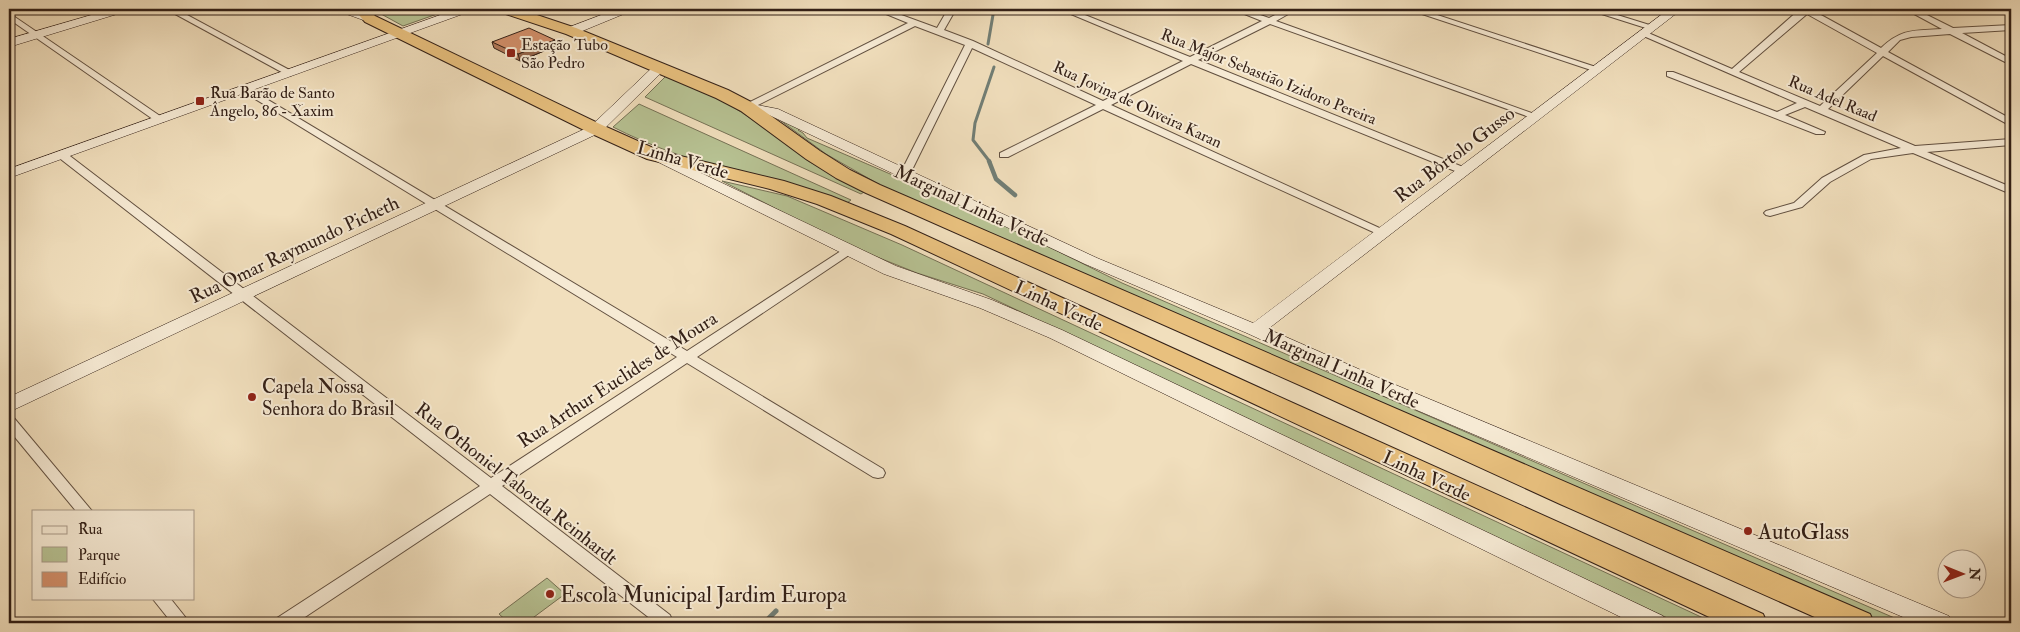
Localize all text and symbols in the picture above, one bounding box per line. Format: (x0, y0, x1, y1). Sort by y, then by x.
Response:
street label: Rua Major Sebastião Izidoro Pereira (1158, 24, 1380, 130)
place label: Estação Tubo São Pedro (521, 35, 608, 73)
marker: Estação Tubo São Pedro (505, 47, 517, 59)
street label: Rua Jovina de Oliveira Karan (1050, 57, 1225, 154)
street label: Rua Adel Raad (1785, 71, 1880, 127)
place label: Rua Barão de Santo Ângelo, 86 - Xaxim (209, 83, 335, 121)
marker: Rua Barão de Santo Ângelo, 86 - Xaxim (194, 95, 206, 107)
street label: Rua Bôrtolo Gusso (1390, 102, 1520, 208)
street label: Linha Verde (634, 135, 731, 185)
street label: Marginal Linha Verde (890, 159, 1053, 252)
street label: Rua Omar Raymundo Picheth (186, 191, 403, 309)
street label: Linha Verde (1011, 275, 1107, 337)
street label: Rua Arthur Euclides de Moura (513, 306, 722, 453)
street label: Marginal Linha Verde (1260, 324, 1423, 414)
place label: Capela Nossa Senhora do Brasil (262, 375, 395, 421)
marker: Capela Nossa Senhora do Brasil (246, 391, 258, 403)
street label: Rua Othoniel Taborda Reinhardt (410, 397, 622, 570)
street label: Linha Verde (1379, 445, 1475, 507)
legend (32, 510, 195, 600)
place label: AutoGlass (1757, 518, 1849, 546)
text: Rua (78, 520, 103, 539)
marker: AutoGlass (1742, 525, 1754, 537)
text: Parque (78, 546, 120, 565)
north arrow (1938, 550, 1988, 600)
text: N (1966, 567, 1983, 581)
text: Edifício (78, 570, 126, 589)
place label: Escola Municipal Jardim Europa (560, 581, 847, 610)
marker: Escola Municipal Jardim Europa (544, 588, 556, 600)

